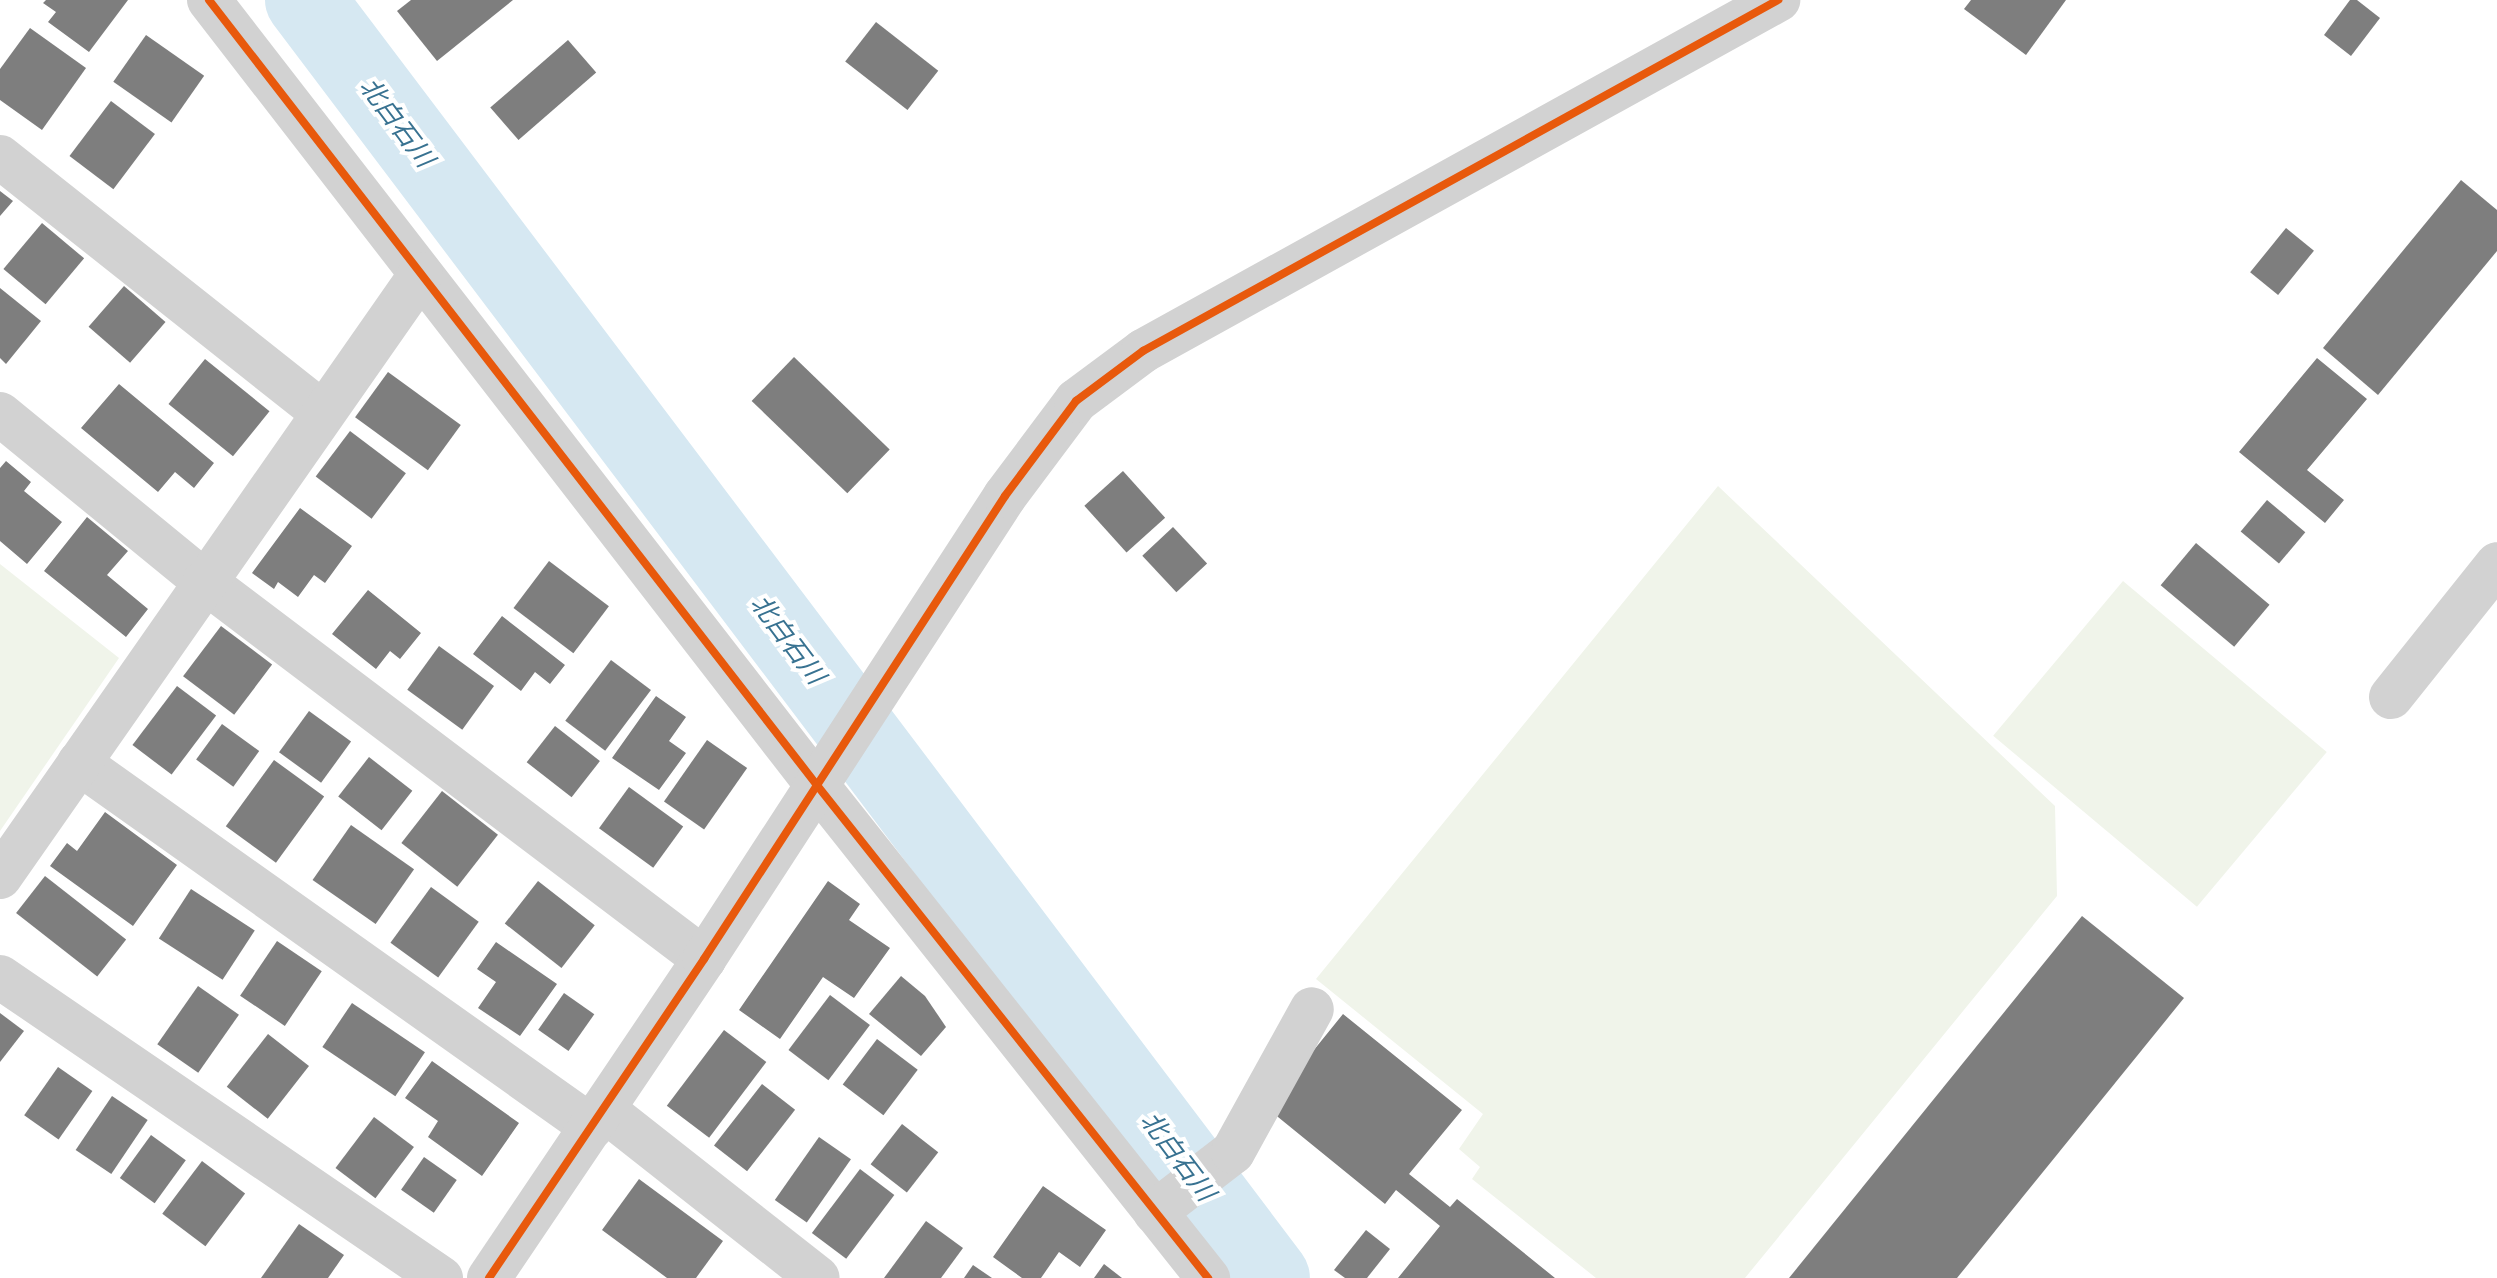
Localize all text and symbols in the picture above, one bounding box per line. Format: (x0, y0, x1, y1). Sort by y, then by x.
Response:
water label: 北白石川 (353, 71, 441, 173)
water label: 北白石川 (744, 588, 832, 690)
water label: 北白石川 (1134, 1105, 1222, 1207)

